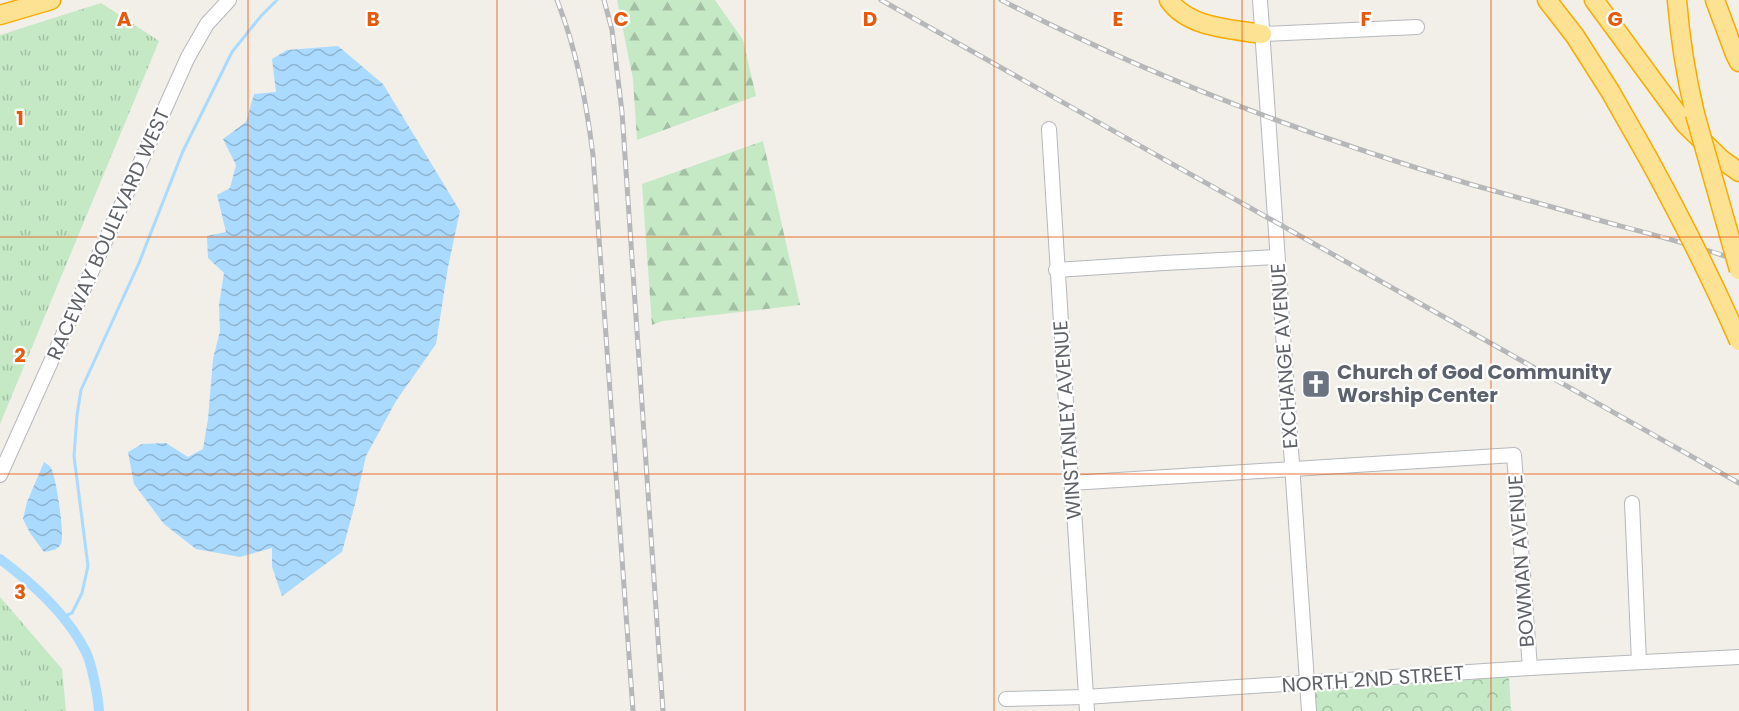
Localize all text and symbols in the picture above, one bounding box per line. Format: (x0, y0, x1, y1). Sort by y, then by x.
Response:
text: A (117, 5, 132, 33)
text: B (366, 5, 380, 33)
text: C (613, 5, 629, 33)
text: D (863, 5, 877, 33)
text: E (1113, 5, 1123, 33)
text: F (1361, 5, 1372, 33)
text: G (1607, 5, 1623, 33)
text: 1 (16, 104, 24, 132)
street label: RACEWAY BOULEVARD WEST (40, 104, 176, 364)
street label: EXCHANGE AVENUE (1264, 262, 1304, 450)
street label: WINSTANLEY AVENUE (1046, 319, 1088, 521)
text: 2 (14, 341, 26, 369)
place label: Church of God Community Worship Center (1337, 358, 1612, 409)
church icon: Church of God Community Worship Center (1300, 368, 1332, 400)
street label: BOWMAN AVENUE (1501, 474, 1541, 648)
text: 3 (14, 578, 26, 606)
street label: NORTH 2ND STREET (1281, 659, 1465, 699)

